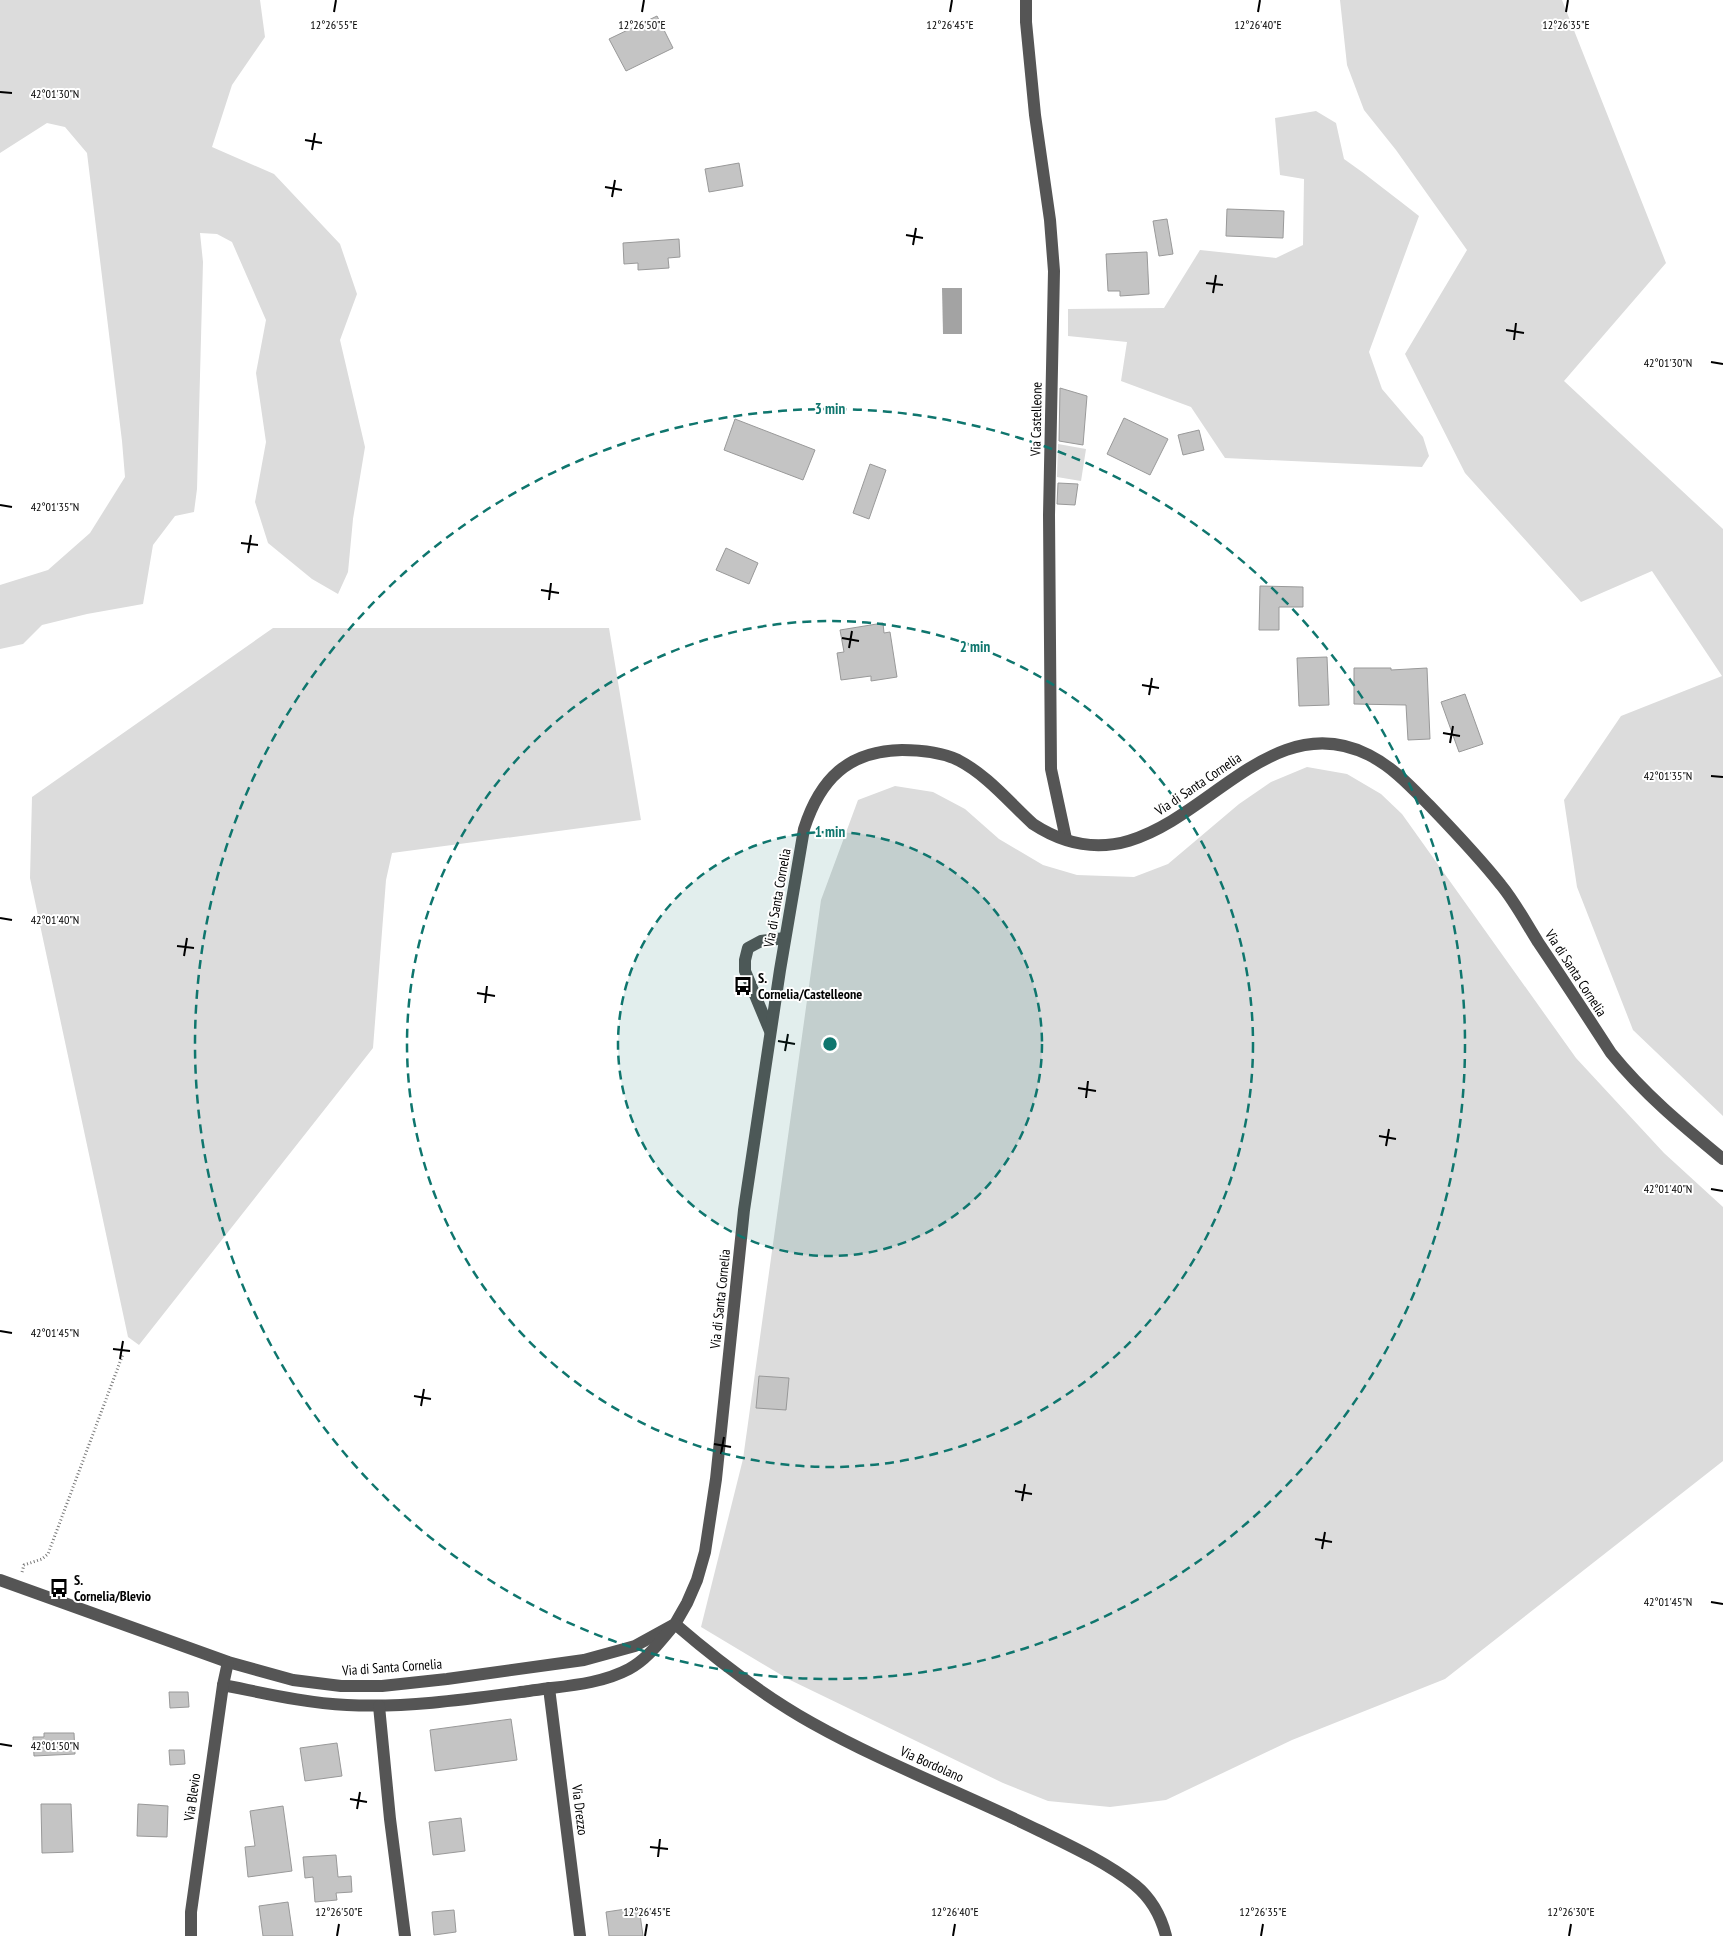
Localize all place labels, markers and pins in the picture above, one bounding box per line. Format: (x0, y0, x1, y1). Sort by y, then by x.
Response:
place label: S. Cornelia/Castelleone (758, 969, 862, 1003)
bus stop icon: S. Cornelia/Castelleone (732, 975, 754, 997)
centre of rings (821, 1035, 839, 1053)
place label: S. Cornelia/Blevio (74, 1571, 151, 1605)
bus stop icon: S. Cornelia/Blevio (48, 1577, 70, 1599)

